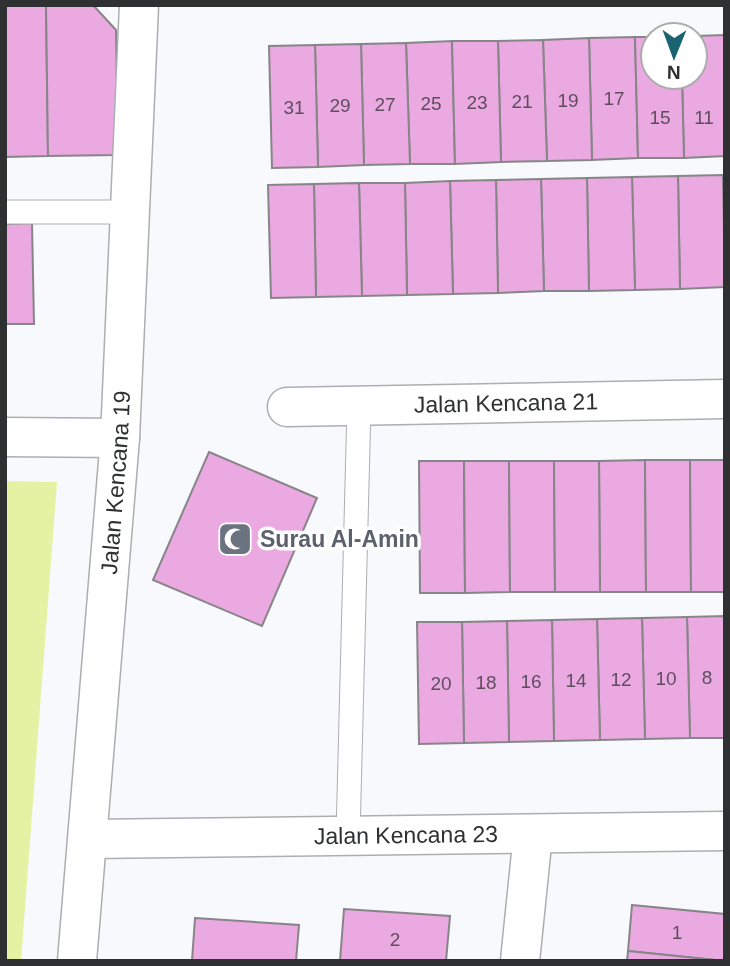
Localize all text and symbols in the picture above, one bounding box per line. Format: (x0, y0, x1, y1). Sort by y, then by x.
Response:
north arrow (639, 21, 709, 91)
text: N (667, 62, 681, 83)
house number: 17 (603, 88, 625, 109)
house number: 19 (557, 90, 579, 111)
house number: 21 (511, 91, 533, 112)
house number: 23 (466, 92, 488, 113)
house number: 25 (420, 93, 442, 114)
house number: 27 (374, 94, 396, 115)
house number: 29 (329, 95, 351, 116)
house number: 31 (283, 97, 305, 118)
house number: 15 (649, 107, 671, 128)
house number: 11 (694, 107, 714, 128)
street label: Jalan Kencana 21 (414, 388, 598, 418)
street label: Jalan Kencana 19 (96, 390, 135, 575)
mosque icon: Surau Al-Amin (216, 520, 254, 558)
place label: Surau Al-Amin (260, 526, 419, 552)
house number: 8 (702, 667, 712, 688)
house number: 10 (655, 668, 677, 689)
house number: 12 (610, 669, 632, 690)
house number: 14 (565, 670, 587, 691)
house number: 16 (520, 671, 542, 692)
house number: 18 (475, 672, 497, 693)
house number: 20 (430, 673, 452, 694)
street label: Jalan Kencana 23 (314, 821, 498, 849)
house number: 1 (672, 922, 682, 943)
house number: 2 (390, 929, 400, 950)

